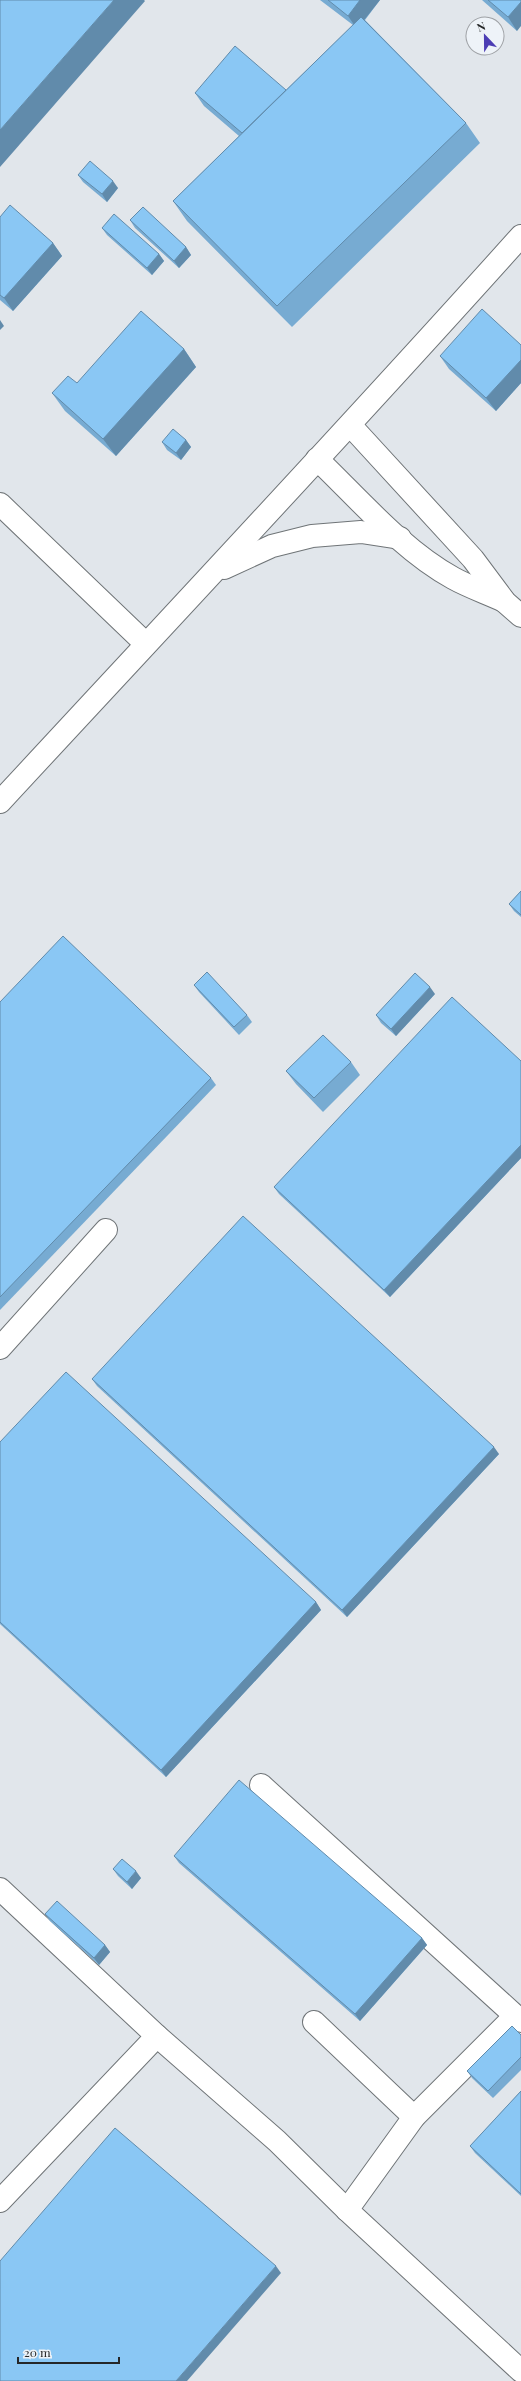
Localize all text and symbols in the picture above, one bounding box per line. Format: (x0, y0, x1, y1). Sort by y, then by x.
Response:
north arrow (465, 16, 505, 56)
text: N (475, 18, 488, 35)
scale bar (18, 2339, 119, 2365)
text: 20 m (24, 2344, 51, 2360)

